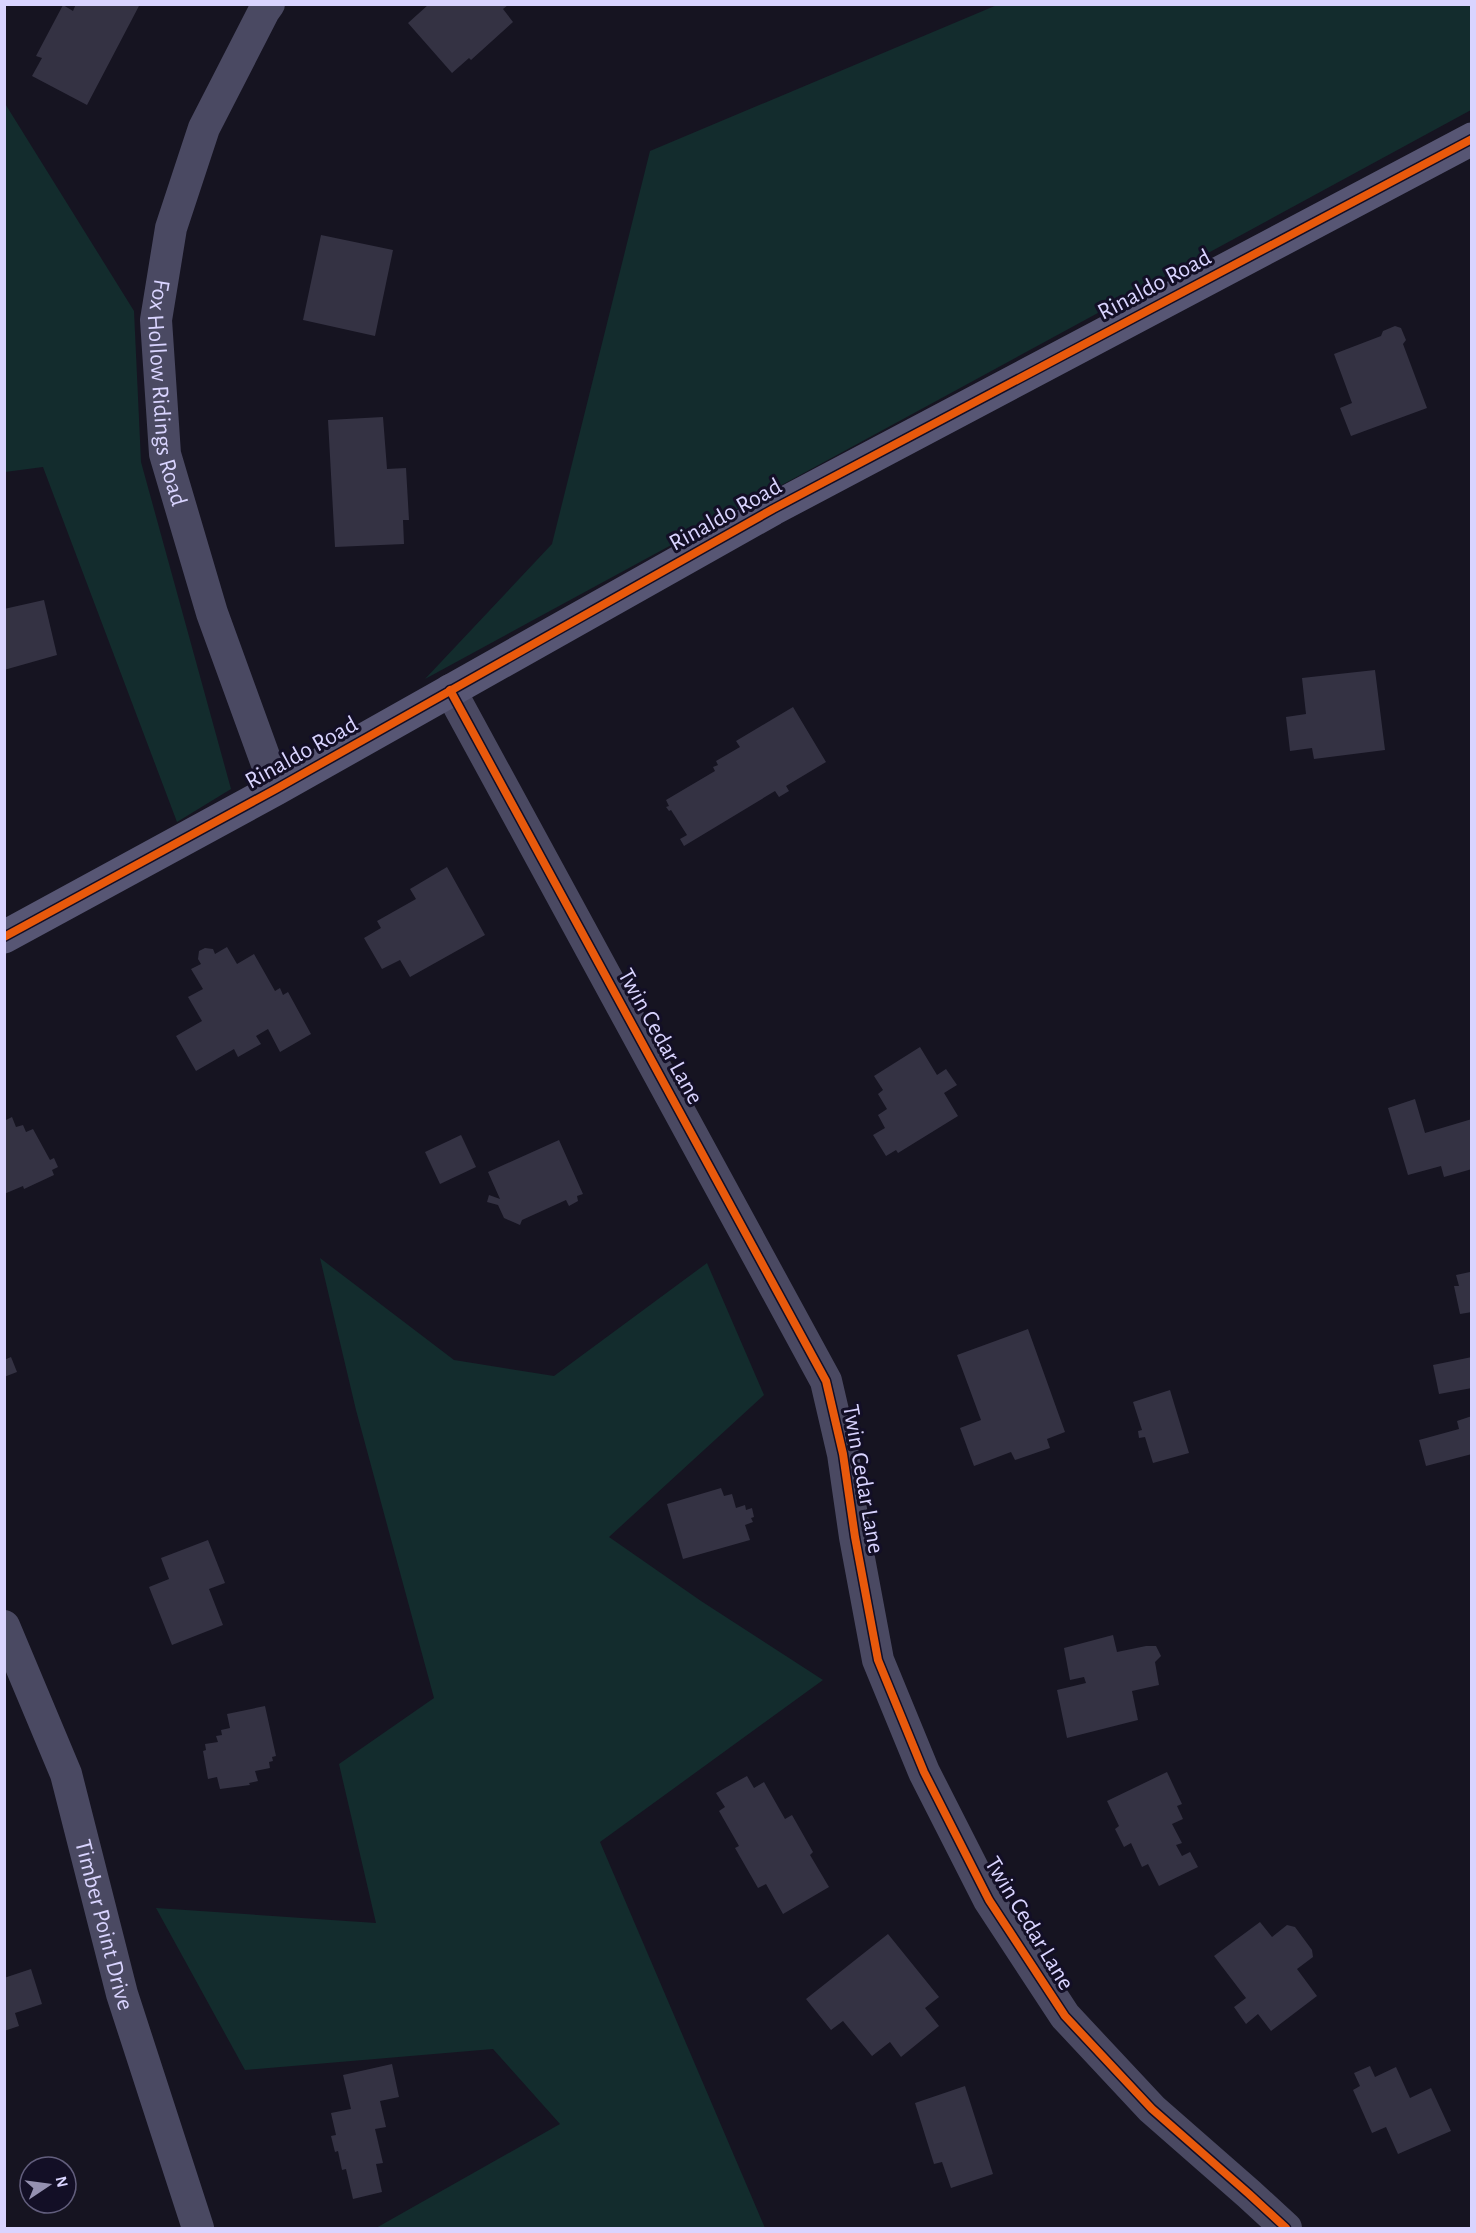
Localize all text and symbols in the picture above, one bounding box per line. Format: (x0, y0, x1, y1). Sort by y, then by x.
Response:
street label: Rinaldo Road (1094, 245, 1215, 325)
street label: Fox Hollow Ridings Road (143, 277, 191, 509)
street label: Rinaldo Road (665, 474, 786, 556)
street label: Rinaldo Road (241, 712, 362, 794)
street label: Twin Cedar Lane (613, 965, 707, 1108)
street label: Twin Cedar Lane (838, 1403, 888, 1556)
street label: Timber Point Drive (70, 1837, 137, 2013)
street label: Twin Cedar Lane (980, 1853, 1078, 1994)
north arrow (18, 2155, 78, 2215)
text: N (53, 2175, 71, 2189)

